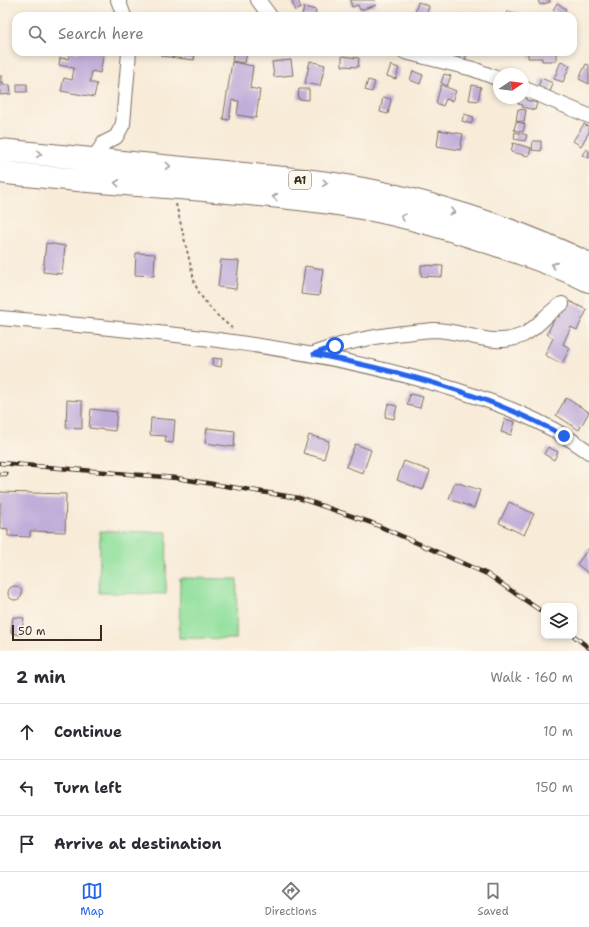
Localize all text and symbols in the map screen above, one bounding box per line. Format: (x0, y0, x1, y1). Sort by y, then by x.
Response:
search box (12, 12, 577, 56)
icon: search (26, 23, 48, 45)
text: Search here (58, 24, 144, 44)
north arrow (493, 68, 529, 104)
one-way arrow (36, 149, 42, 158)
one-way arrow (165, 161, 171, 170)
road number: A1 (289, 171, 311, 189)
one-way arrow (322, 178, 328, 187)
one-way arrow (114, 179, 121, 188)
one-way arrow (272, 193, 278, 202)
one-way arrow (448, 207, 455, 216)
one-way arrow (400, 214, 406, 222)
one-way arrow (550, 262, 558, 270)
route start (326, 337, 344, 355)
route end (555, 427, 573, 445)
map controls (541, 603, 577, 639)
button: layers (541, 603, 577, 639)
scale bar (12, 623, 102, 642)
text: 50 m (18, 624, 46, 639)
text: 2 min (16, 666, 66, 688)
text: Walk · 160 m (491, 669, 573, 686)
icon: ahead (16, 721, 38, 743)
text: Continue (54, 722, 122, 742)
text: 10 m (543, 723, 573, 740)
icon: left (16, 777, 38, 799)
text: Turn left (54, 778, 122, 798)
text: 150 m (535, 779, 573, 796)
icon: arrive (16, 833, 38, 855)
text: Arrive at destination (54, 834, 222, 854)
tab: Map (80, 880, 104, 919)
tab: Directions (264, 880, 317, 919)
tab: Saved (477, 880, 509, 919)

